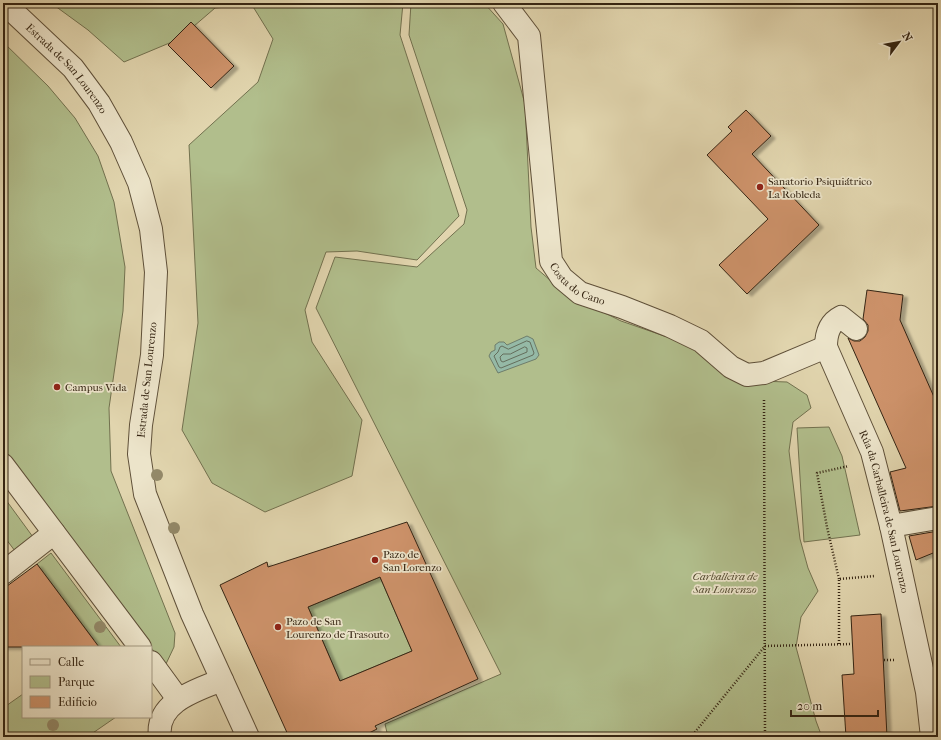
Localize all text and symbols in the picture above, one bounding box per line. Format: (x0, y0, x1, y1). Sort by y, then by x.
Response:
street label: Estrada de San Lourenzo (23, 21, 110, 116)
north arrow (879, 22, 919, 62)
text: N (899, 30, 915, 44)
place label: Sanatorio Psiquiátrico La Robleda (768, 175, 872, 201)
marker: Sanatorio Psiquiátrico La Robleda (755, 182, 765, 192)
street label: Costa do Cano (547, 260, 607, 308)
street label: Estrada de San Lourenzo (134, 321, 160, 439)
place label: Campus Vida (65, 381, 127, 394)
marker: Campus Vida (52, 382, 62, 392)
street label: Rúa da Carballeira de San Lourenzo (857, 428, 912, 595)
place label: Pazo de San Lorenzo (383, 548, 442, 574)
marker: Pazo de San Lorenzo (370, 555, 380, 565)
park label: Carballeira de San Lourenzo (692, 570, 758, 596)
place label: Pazo de San Lourenzo de Trasouto (286, 615, 390, 641)
marker: Pazo de San Lourenzo de Trasouto (273, 622, 283, 632)
legend (22, 646, 152, 718)
text: Calle (58, 655, 84, 669)
text: Parque (58, 675, 95, 689)
scale bar (791, 692, 878, 718)
text: Edificio (58, 695, 97, 709)
text: 20 m (797, 699, 822, 713)

